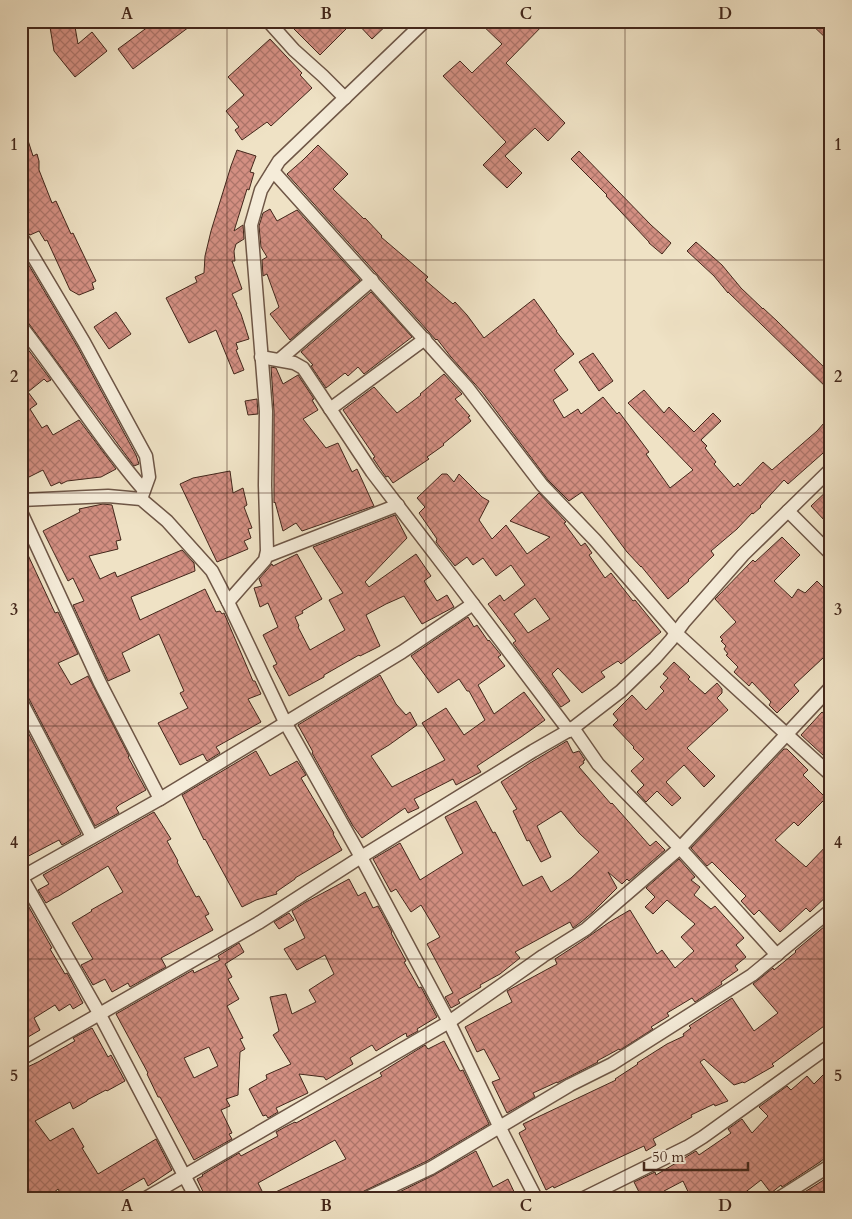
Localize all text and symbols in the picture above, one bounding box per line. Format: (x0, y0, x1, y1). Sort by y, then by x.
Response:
text: A (121, 3, 133, 25)
text: B (320, 3, 332, 25)
text: C (520, 3, 532, 25)
text: D (718, 3, 732, 25)
text: 1 (10, 134, 18, 156)
text: 1 (834, 134, 842, 156)
text: 2 (10, 366, 18, 388)
text: 2 (834, 366, 842, 388)
text: 3 (10, 599, 18, 621)
text: 3 (834, 599, 842, 621)
text: 4 (10, 832, 18, 854)
text: 4 (834, 832, 842, 854)
text: 5 (10, 1065, 18, 1087)
text: 5 (834, 1065, 842, 1087)
scale bar (644, 1139, 748, 1171)
text: 50 m (652, 1147, 684, 1167)
text: A (121, 1195, 133, 1217)
text: B (320, 1195, 332, 1217)
text: C (520, 1195, 532, 1217)
text: D (718, 1195, 732, 1217)

